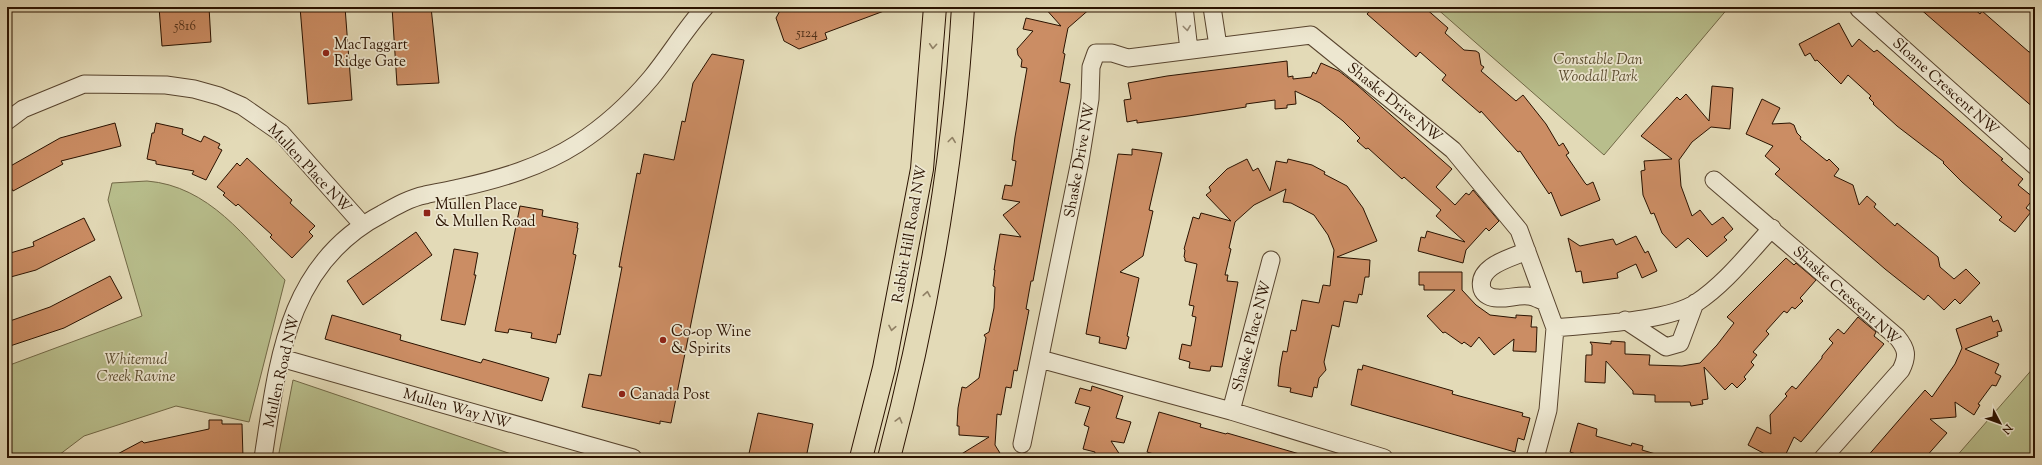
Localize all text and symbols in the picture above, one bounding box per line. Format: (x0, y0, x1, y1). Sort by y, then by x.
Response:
house number: 5816 (173, 18, 196, 36)
house number: 5124 (795, 25, 818, 43)
one-way arrow (1182, 25, 1191, 32)
street label: Sloane Crescent NW (1887, 34, 2003, 141)
place label: MacTaggart Ridge Gate (334, 35, 408, 73)
one-way arrow (928, 43, 937, 49)
marker: MacTaggart Ridge Gate (321, 48, 331, 58)
park label: Constable Dan Woodall Park (1553, 50, 1643, 88)
street label: Shaske Drive NW (1342, 58, 1446, 148)
street label: Shaske Drive NW (1060, 101, 1101, 219)
street label: Mullen Place NW (262, 120, 356, 218)
one-way arrow (947, 136, 956, 143)
street label: Rabbit Hill Road NW (888, 163, 933, 305)
place label: Mullen Place & Mullen Road (435, 195, 536, 233)
marker: Mullen Place & Mullen Road (422, 208, 432, 218)
street label: Shaske Crescent NW (1788, 242, 1905, 350)
street label: Shaske Place NW (1228, 278, 1277, 394)
one-way arrow (923, 290, 931, 297)
street label: Mullen Road NW (259, 313, 306, 430)
place label: Co-op Wine & Spirits (671, 322, 751, 360)
one-way arrow (888, 325, 897, 331)
marker: Co-op Wine & Spirits (658, 335, 668, 345)
park label: Whitemud Creek Ravine (96, 350, 176, 388)
street label: Mullen Way NW (400, 384, 513, 435)
place label: Canada Post (630, 385, 710, 406)
marker: Canada Post (617, 389, 627, 399)
north arrow (1980, 403, 2020, 443)
one-way arrow (894, 417, 902, 424)
text: N (1998, 420, 2016, 438)

